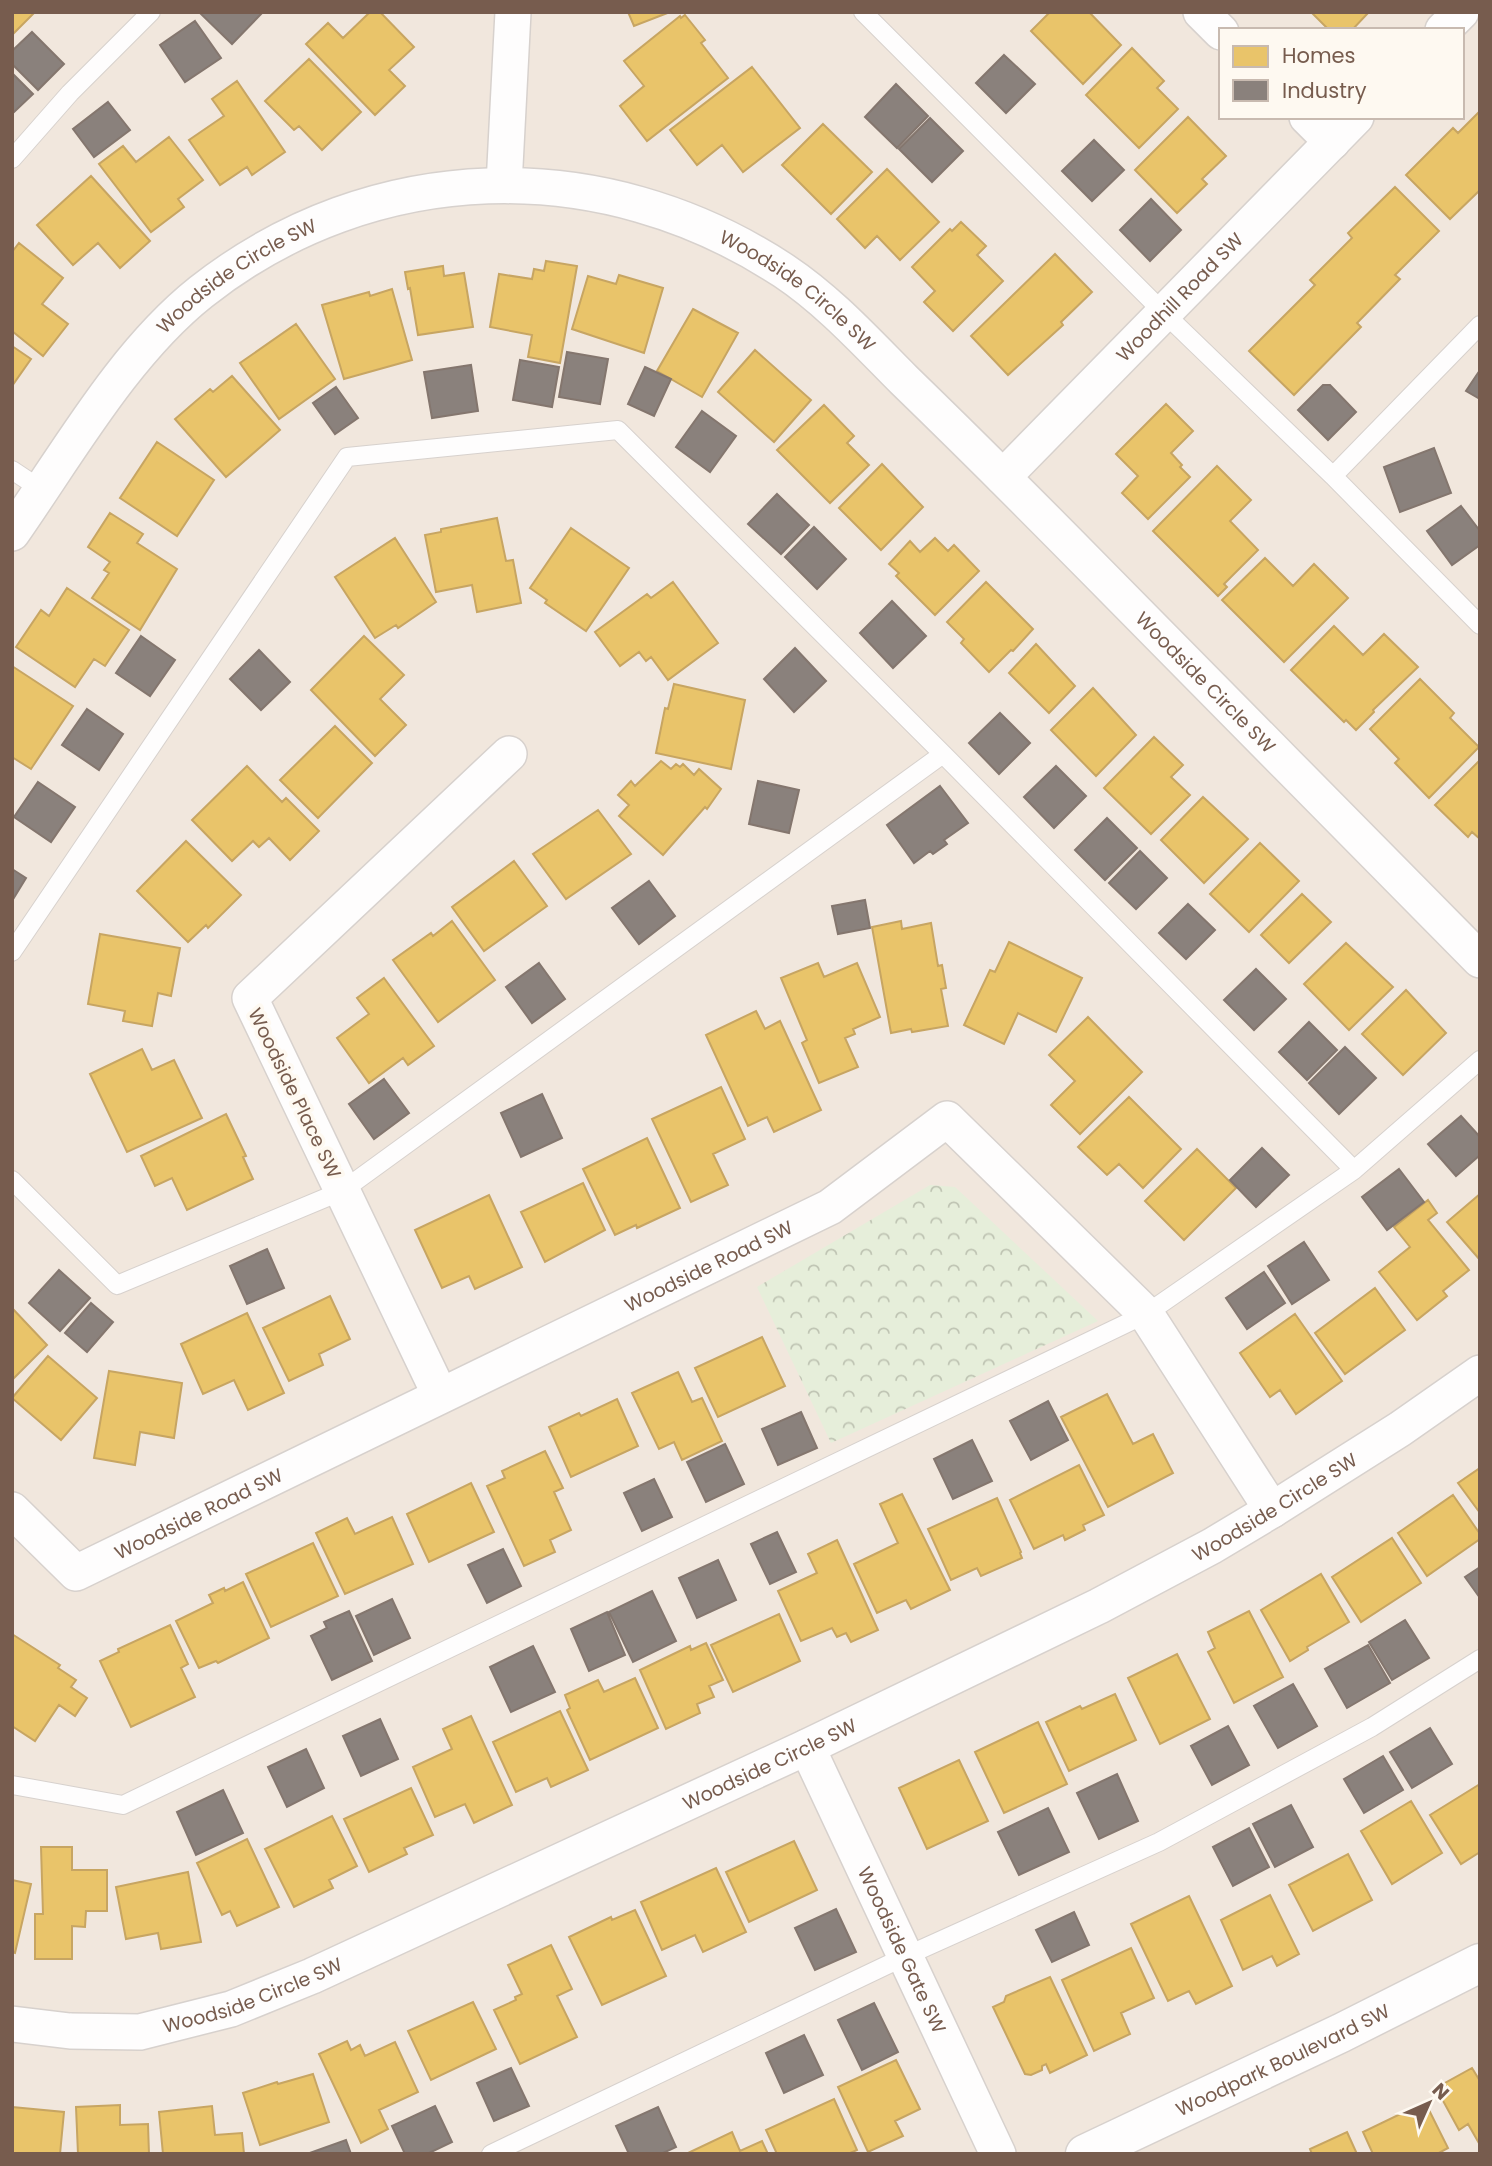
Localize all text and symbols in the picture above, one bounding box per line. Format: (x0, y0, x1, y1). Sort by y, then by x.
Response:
legend (1219, 28, 1464, 119)
text: Homes (1282, 41, 1356, 70)
text: Industry (1282, 76, 1367, 105)
street label: Woodside Circle SW (151, 212, 321, 340)
street label: Woodside Circle SW (715, 224, 882, 358)
street label: Woodhill Road SW (1110, 226, 1250, 368)
street label: Woodside Circle SW (1129, 606, 1282, 760)
street label: Woodside Place SW (242, 1003, 348, 1183)
street label: Woodside Road SW (620, 1214, 798, 1319)
street label: Woodside Circle SW (1187, 1446, 1363, 1568)
street label: Woodside Road SW (110, 1461, 288, 1566)
street label: Woodside Circle SW (678, 1712, 862, 1817)
street label: Woodside Gate SW (851, 1862, 953, 2038)
street label: Woodside Circle SW (160, 1951, 347, 2040)
street label: Woodpark Boulevard SW (1172, 1997, 1395, 2123)
north arrow (1394, 2068, 1464, 2138)
text: N (1426, 2077, 1455, 2106)

